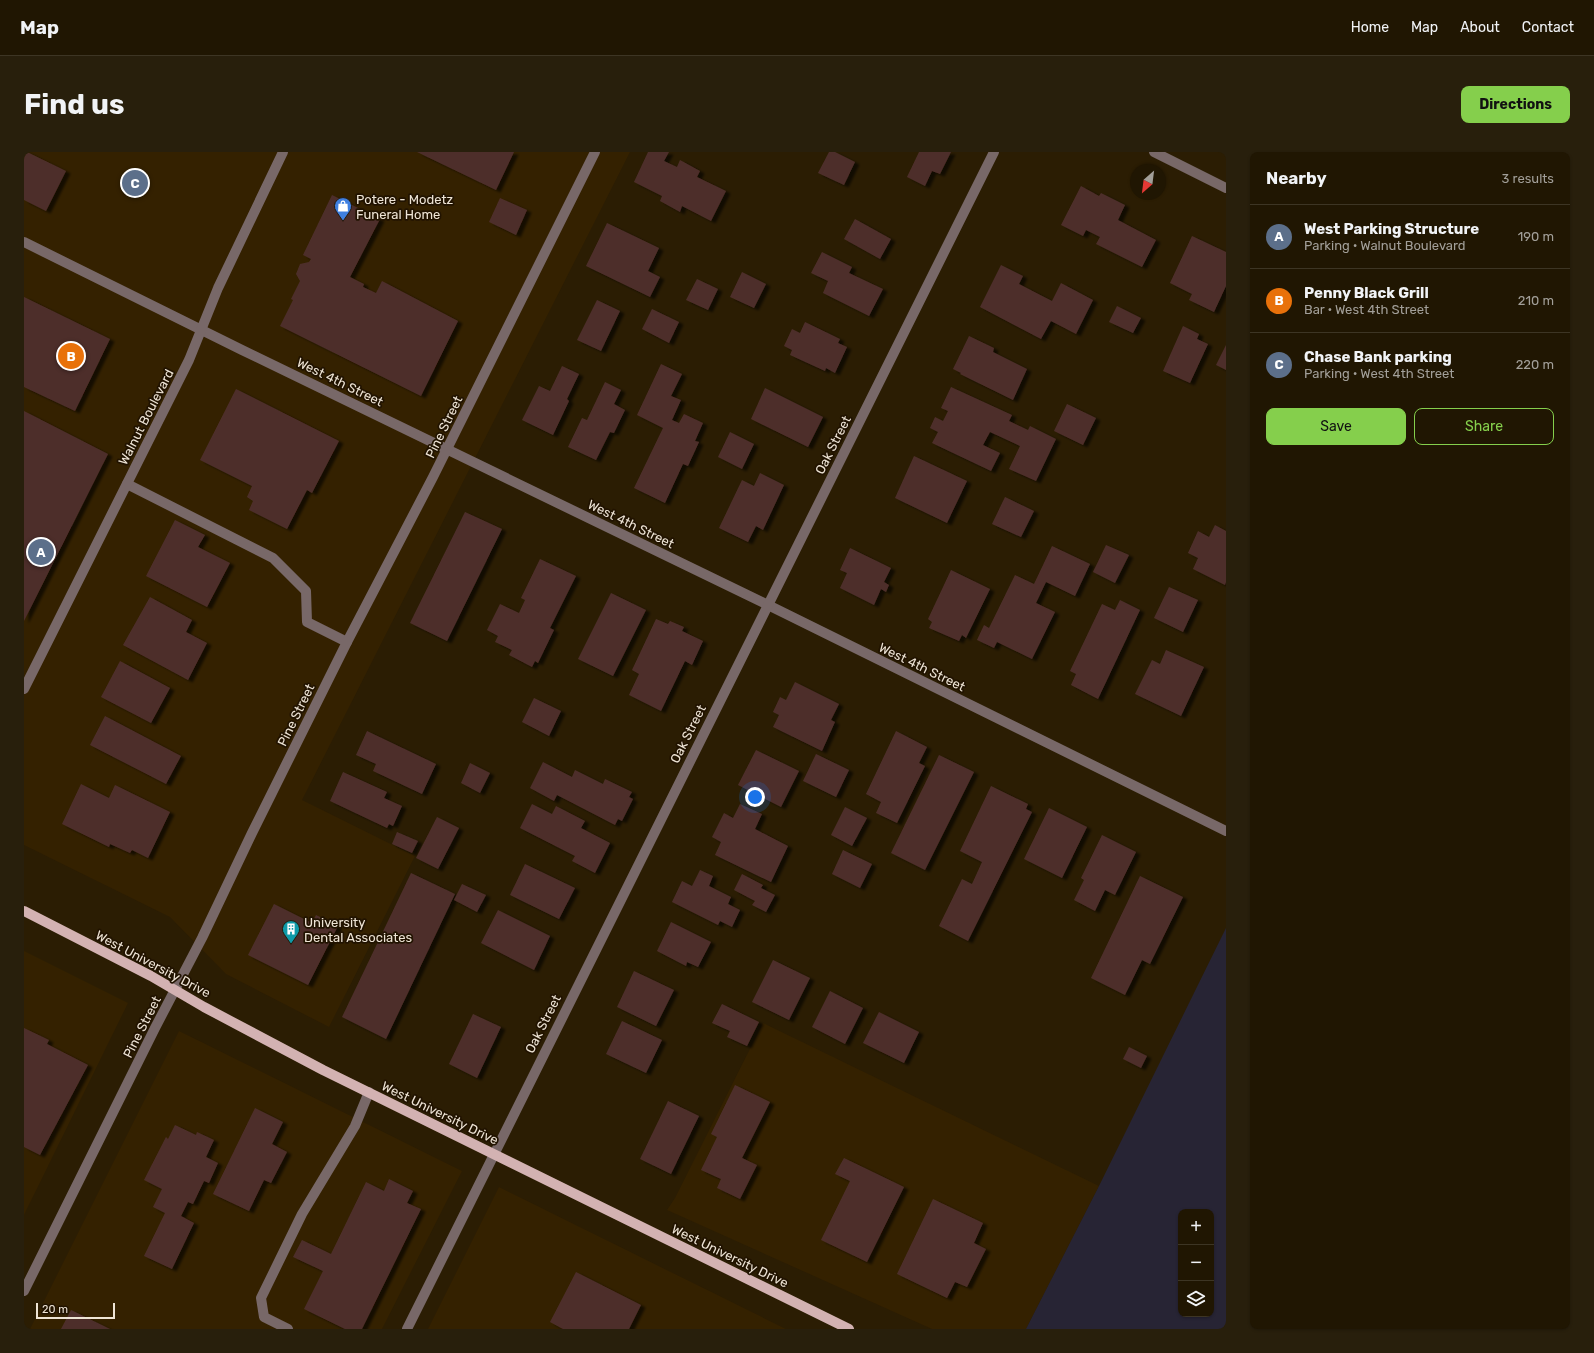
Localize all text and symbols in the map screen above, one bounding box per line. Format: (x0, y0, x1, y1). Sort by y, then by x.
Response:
text: Map (20, 16, 59, 39)
text: Home (1351, 19, 1389, 36)
text: Map (1411, 19, 1438, 36)
text: About (1460, 19, 1500, 36)
text: Contact (1522, 19, 1574, 36)
button: Directions (1461, 86, 1570, 123)
text: Find us (24, 88, 124, 121)
north arrow (1130, 164, 1166, 200)
pin: C (122, 168, 148, 198)
text: Nearby (1266, 168, 1327, 188)
text: 3 results (1502, 171, 1554, 186)
place label: Potere - Modetz Funeral Home (356, 192, 454, 222)
shop icon: Potere - Modetz Funeral Home (333, 196, 353, 221)
text: West Parking Structure (1304, 220, 1479, 238)
text: A (1274, 229, 1284, 244)
text: 190 m (1518, 229, 1554, 244)
text: Parking · Walnut Boulevard (1304, 238, 1466, 253)
text: Penny Black Grill (1304, 284, 1429, 302)
text: B (1274, 293, 1284, 308)
text: 210 m (1518, 293, 1554, 308)
text: Bar · West 4th Street (1304, 302, 1429, 317)
pin: B (58, 341, 84, 371)
text: Chase Bank parking (1304, 348, 1452, 366)
street label: West 4th Street (294, 355, 386, 409)
text: C (1274, 357, 1284, 372)
text: 220 m (1516, 357, 1554, 372)
text: Parking · West 4th Street (1304, 366, 1454, 381)
street label: Walnut Boulevard (115, 367, 177, 467)
street label: Pine Street (422, 393, 466, 461)
button: Save (1266, 408, 1406, 445)
button: Share (1414, 408, 1554, 445)
street label: Oak Street (812, 413, 854, 477)
street label: West 4th Street (585, 497, 677, 551)
pin: A (28, 537, 54, 567)
street label: West 4th Street (876, 640, 968, 694)
street label: Pine Street (274, 681, 318, 749)
street label: Oak Street (667, 702, 709, 766)
your location (745, 787, 765, 807)
place label: University Dental Associates (304, 915, 413, 945)
building icon: University Dental Associates (281, 919, 301, 944)
street label: West University Drive (93, 927, 213, 1001)
street label: Oak Street (522, 992, 564, 1056)
street label: Pine Street (120, 994, 164, 1060)
street label: West University Drive (379, 1078, 501, 1148)
map controls (1178, 1209, 1214, 1317)
button: + (1178, 1209, 1214, 1245)
street label: West University Drive (669, 1221, 791, 1291)
button: − (1178, 1245, 1214, 1281)
button: layers (1178, 1281, 1214, 1317)
scale bar (36, 1301, 115, 1320)
text: 20 m (42, 1303, 68, 1316)

